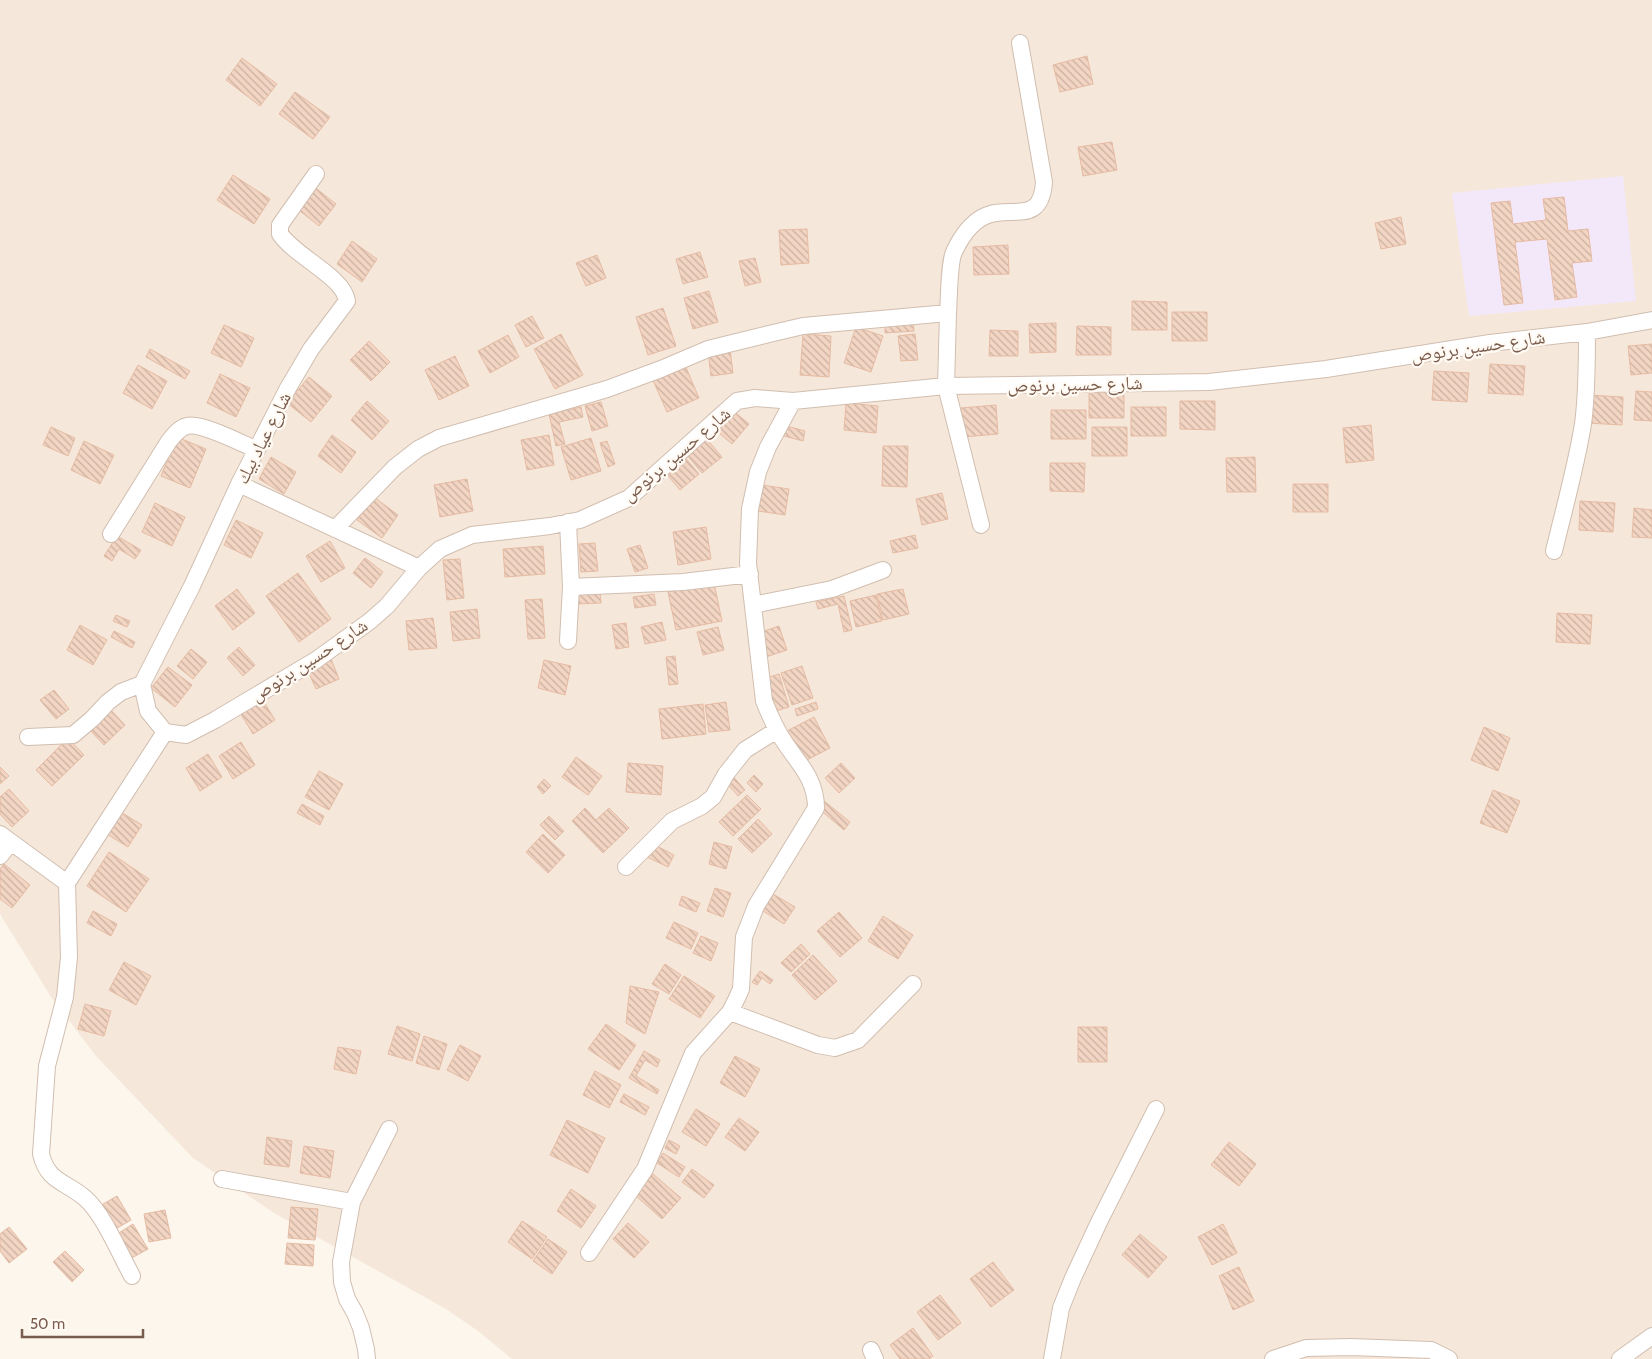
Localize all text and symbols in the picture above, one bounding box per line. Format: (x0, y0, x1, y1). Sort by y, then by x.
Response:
street label: شارع حسين برنوص (1409, 325, 1547, 367)
street label: شارع حسين برنوص (1007, 371, 1143, 397)
street label: شارع عياد بيك (230, 388, 296, 488)
street label: شارع حسين برنوص (617, 402, 735, 506)
street label: شارع حسين برنوص (246, 614, 372, 706)
scale bar (22, 1306, 144, 1338)
text: 50 m (30, 1315, 65, 1333)

